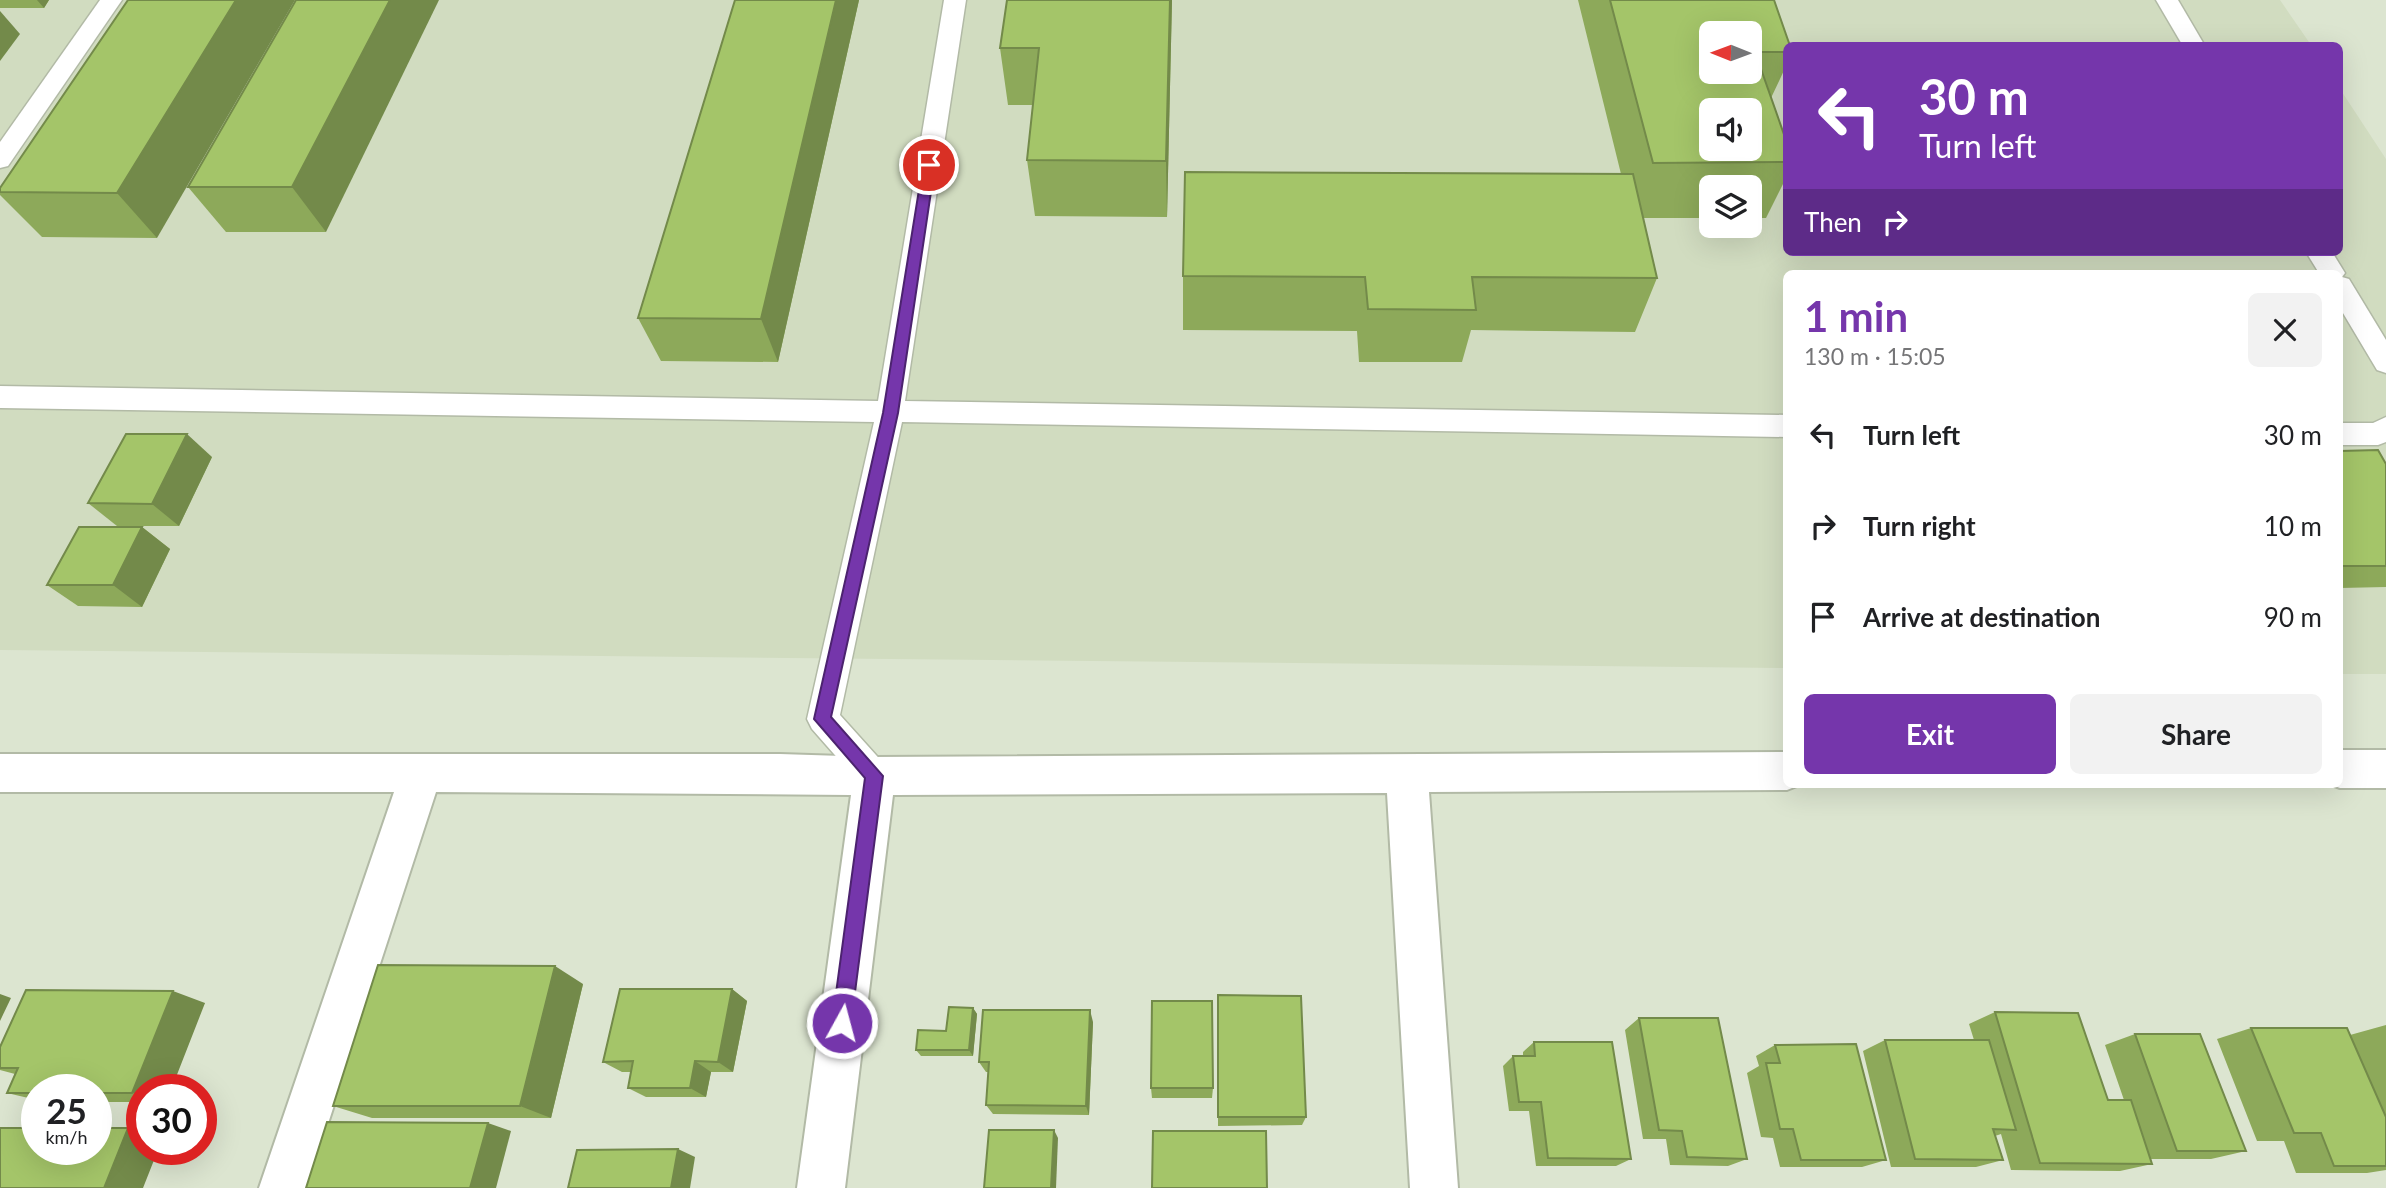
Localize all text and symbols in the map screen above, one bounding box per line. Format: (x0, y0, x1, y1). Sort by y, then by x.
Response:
north arrow (1699, 21, 1762, 84)
map controls (1699, 21, 1762, 238)
text: 30 m (1919, 67, 2029, 125)
icon: left (1804, 70, 1895, 161)
button: sound (1699, 98, 1762, 161)
text: Turn left (1919, 126, 2036, 165)
pin (899, 135, 959, 195)
icon: arrive (910, 146, 948, 184)
button: layers (1699, 175, 1762, 238)
icon: right (1876, 203, 1914, 241)
text: Then (1804, 206, 1862, 238)
text: 1 min (1804, 291, 1908, 341)
button: close (2248, 293, 2322, 367)
text: 130 m · 15:05 (1804, 342, 1946, 370)
icon: left (1804, 416, 1842, 454)
text: Turn left (1863, 419, 1960, 451)
text: 30 m (2264, 419, 2322, 451)
icon: right (1804, 507, 1842, 545)
text: Turn right (1863, 510, 1976, 542)
text: 10 m (2264, 510, 2322, 542)
icon: arrive (1804, 598, 1842, 636)
text: Arrive at destination (1863, 601, 2100, 633)
text: 90 m (2264, 601, 2322, 633)
button: Exit (1804, 694, 2056, 774)
button: Share (2070, 694, 2322, 774)
position arrow (805, 986, 879, 1060)
speed limit sign: 30 (126, 1074, 217, 1165)
text: 25 (46, 1089, 87, 1131)
text: km/h (45, 1126, 88, 1148)

